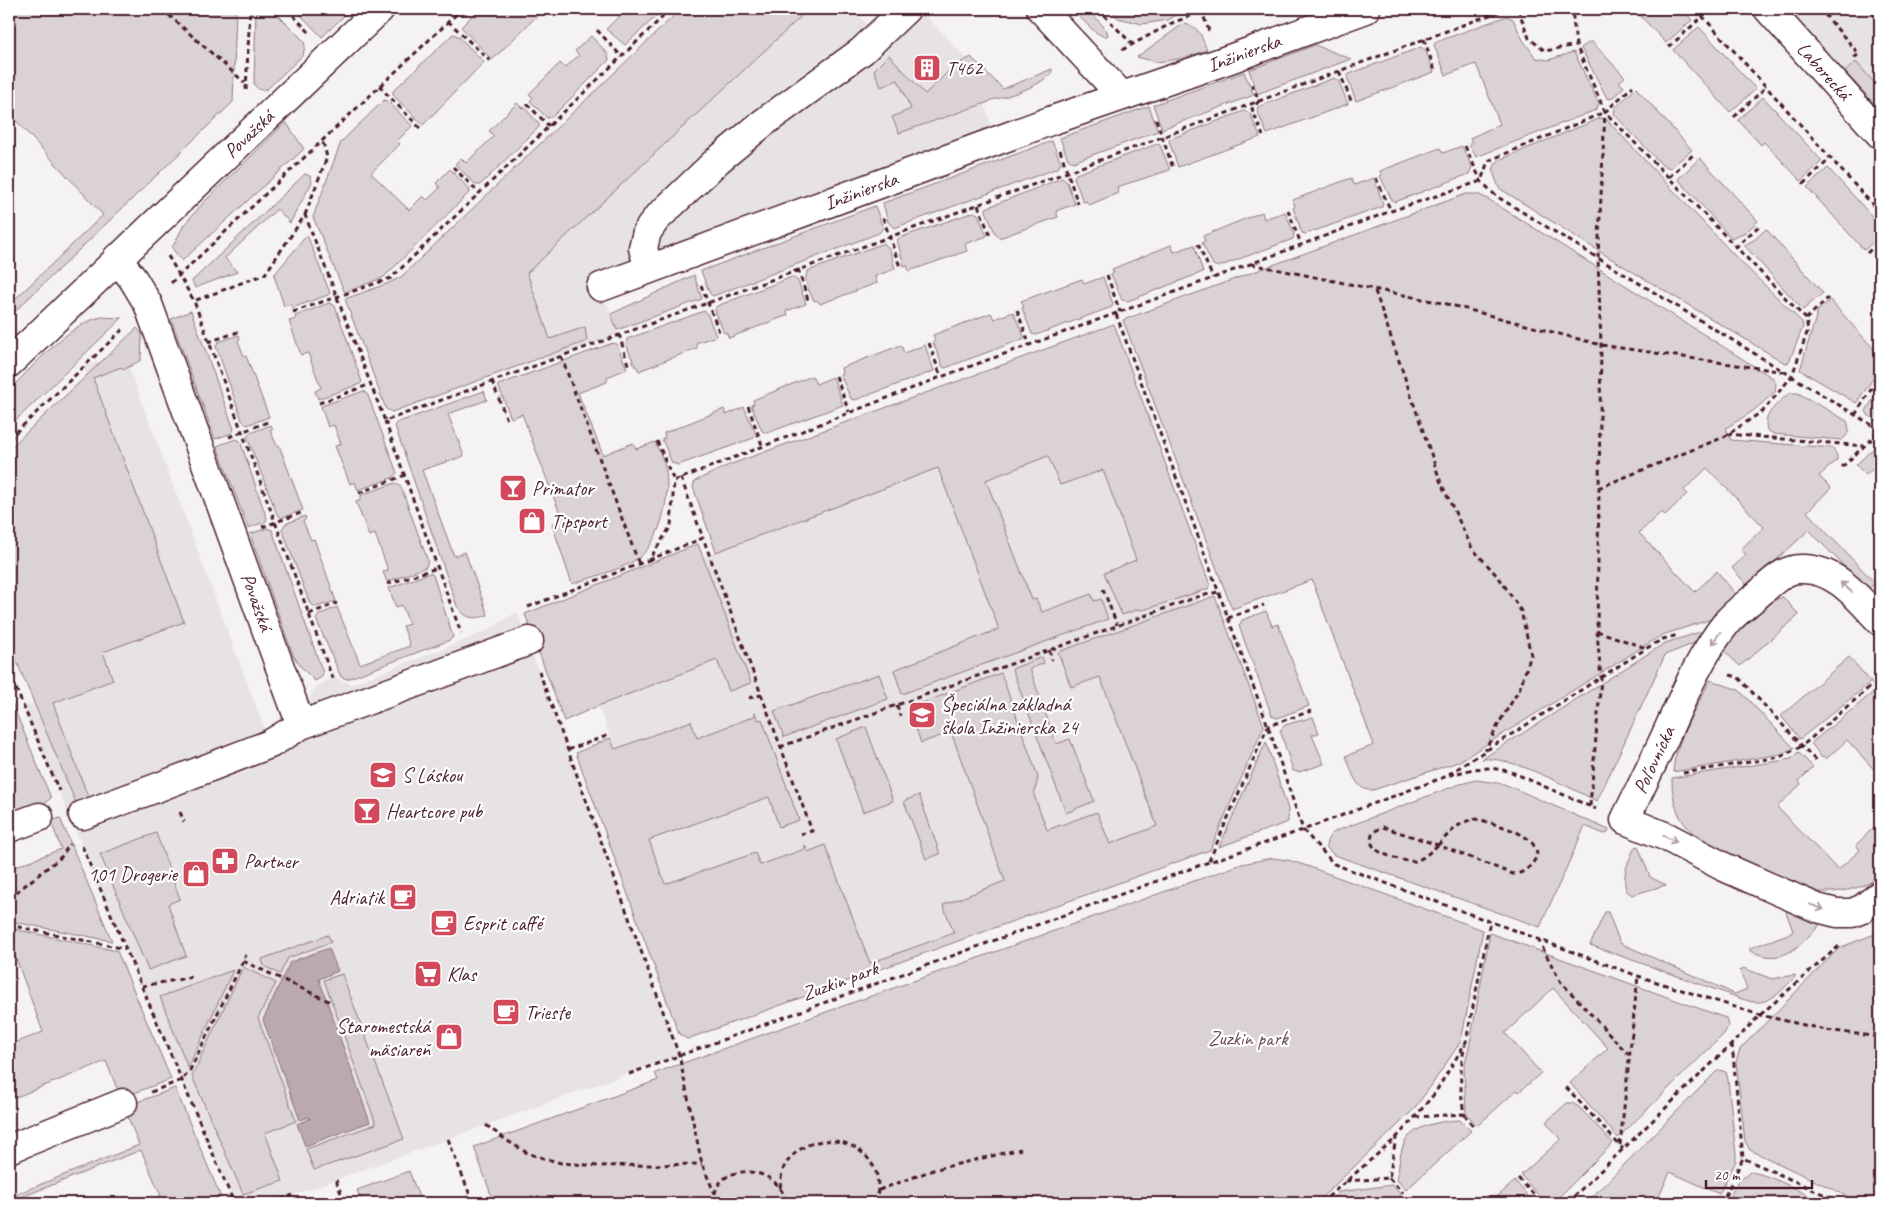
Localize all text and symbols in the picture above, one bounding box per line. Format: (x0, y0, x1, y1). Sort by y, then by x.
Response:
street label: Inžinierska (1204, 28, 1285, 78)
street label: Laborecká (1791, 37, 1858, 107)
building icon: T462 (912, 53, 942, 83)
place label: T462 (946, 56, 984, 81)
street label: Považská (219, 103, 281, 163)
street label: Inžinierska (821, 166, 902, 216)
bar icon: Primator (498, 473, 528, 503)
place label: Primator (532, 476, 595, 501)
shop icon: Tipsport (517, 506, 547, 536)
place label: Tipsport (551, 509, 609, 534)
street label: Považská (235, 570, 280, 636)
one-way arrow (1839, 581, 1852, 593)
one-way arrow (1710, 631, 1721, 644)
place label: Špeciálna základná škola Inžinierska 24 (941, 692, 1080, 740)
school or university icon: Špeciálna základná škola Inžinierska 24 (907, 700, 937, 730)
street label: Poľovnícka (1628, 721, 1681, 798)
school or university icon: S Láskou (368, 760, 398, 790)
place label: S Láskou (402, 763, 464, 788)
bar icon: Heartcore pub (352, 796, 382, 826)
place label: Heartcore pub (386, 799, 484, 824)
one-way arrow (1662, 834, 1677, 844)
pharmacy icon: Partner (210, 846, 240, 876)
place label: Partner (244, 849, 300, 874)
shop icon: 101 Drogerie (181, 859, 211, 889)
place label: 101 Drogerie (88, 862, 178, 887)
cafe icon: Adriatik (388, 882, 418, 912)
place label: Adriatik (329, 885, 386, 910)
one-way arrow (1808, 903, 1824, 912)
cafe icon: Esprit caffé (429, 908, 459, 938)
place label: Esprit caffé (463, 911, 545, 936)
street label: Zuzkin park (798, 955, 883, 1006)
supermarket icon: Klas (413, 959, 443, 989)
place label: Klas (447, 962, 478, 987)
cafe icon: Trieste (491, 997, 521, 1027)
place label: Trieste (525, 1000, 572, 1025)
place label: Staromestská mäsiareň (336, 1014, 432, 1062)
shop icon: Staromestská mäsiareň (434, 1022, 464, 1052)
park label: Zuzkin park (1208, 1026, 1289, 1051)
scale bar (1706, 1157, 1813, 1189)
text: 20 m (1714, 1166, 1741, 1185)

